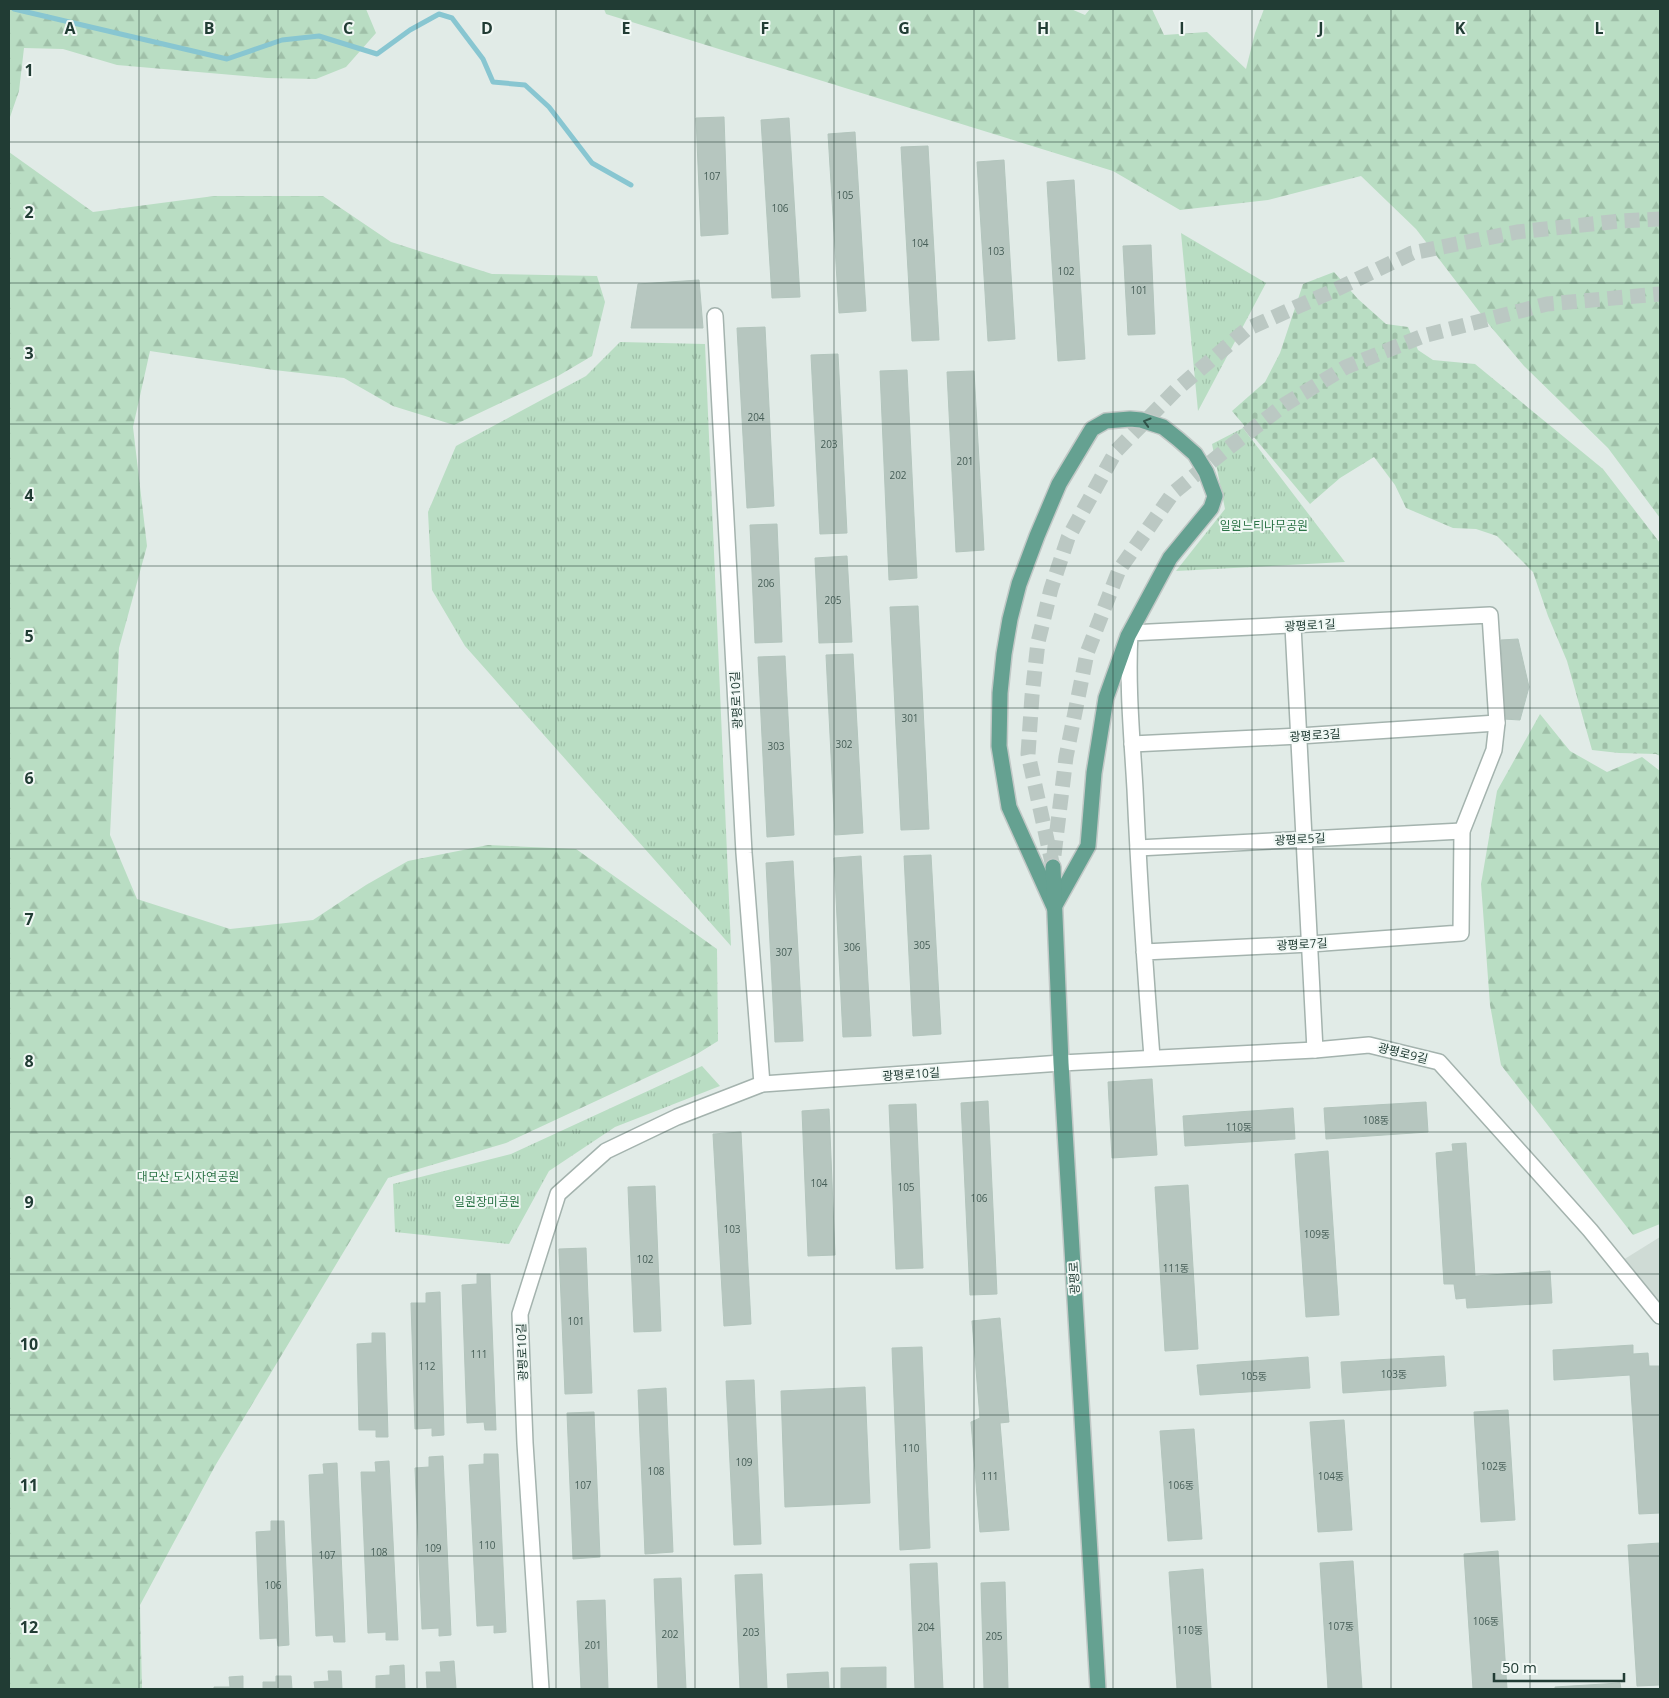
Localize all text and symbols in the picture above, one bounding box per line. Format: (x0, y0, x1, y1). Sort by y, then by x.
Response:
text: A (64, 17, 76, 39)
text: B (204, 17, 214, 39)
text: C (343, 17, 353, 39)
text: D (481, 17, 493, 39)
text: E (622, 17, 631, 39)
text: F (761, 17, 769, 39)
text: G (898, 17, 910, 39)
text: H (1037, 17, 1049, 39)
text: I (1179, 17, 1185, 39)
text: J (1316, 17, 1324, 39)
text: K (1455, 17, 1466, 39)
text: L (1594, 17, 1604, 39)
text: 1 (24, 59, 34, 81)
house number: 107 (703, 169, 721, 183)
house number: 105 (836, 188, 854, 202)
text: 2 (24, 201, 34, 223)
house number: 106 (771, 201, 789, 215)
house number: 104 (911, 236, 929, 250)
house number: 103 (987, 244, 1005, 258)
house number: 102 (1057, 264, 1075, 278)
house number: 101 (1130, 283, 1148, 297)
text: 3 (24, 342, 34, 364)
house number: 204 (747, 410, 765, 424)
one-way arrow (1144, 418, 1152, 428)
house number: 203 (820, 437, 838, 451)
house number: 201 (956, 454, 974, 468)
house number: 202 (889, 468, 907, 482)
text: 4 (24, 484, 34, 506)
park label: 일원느티나무공원 (1220, 517, 1308, 534)
house number: 206 (757, 576, 775, 590)
house number: 205 (824, 593, 842, 607)
street label: 광평로1길 (1284, 615, 1336, 635)
text: 5 (24, 625, 34, 647)
street label: 광평로10길 (726, 671, 746, 729)
house number: 301 (901, 711, 919, 725)
street label: 광평로3길 (1289, 725, 1341, 745)
house number: 302 (835, 737, 853, 751)
house number: 303 (767, 739, 785, 753)
text: 6 (24, 767, 34, 789)
street label: 광평로5길 (1274, 829, 1326, 849)
text: 7 (24, 908, 34, 930)
street label: 광평로7길 (1276, 934, 1328, 954)
house number: 305 (913, 938, 931, 952)
house number: 306 (843, 940, 861, 954)
house number: 307 (775, 945, 793, 959)
street label: 광평로9길 (1376, 1039, 1430, 1067)
text: 8 (24, 1050, 34, 1072)
street label: 광평로10길 (882, 1064, 940, 1084)
house number: 108동 (1363, 1113, 1389, 1127)
house number: 110동 (1226, 1120, 1252, 1134)
park label: 대모산 도시자연공원 (137, 1168, 239, 1185)
house number: 104 (810, 1176, 828, 1190)
house number: 105 (897, 1180, 915, 1194)
text: 9 (24, 1191, 34, 1213)
house number: 106 (970, 1191, 988, 1205)
park label: 일원장미공원 (454, 1193, 520, 1210)
house number: 103 (723, 1222, 741, 1236)
house number: 109동 (1304, 1227, 1330, 1241)
house number: 102 (636, 1252, 654, 1266)
street label: 광평로 (1065, 1261, 1083, 1295)
house number: 111동 (1163, 1261, 1189, 1275)
house number: 101 (567, 1314, 585, 1328)
street label: 광평로10길 (512, 1323, 532, 1381)
text: 10 (20, 1333, 38, 1355)
house number: 111 (470, 1347, 488, 1361)
house number: 112 (418, 1359, 436, 1373)
house number: 103동 (1381, 1367, 1407, 1381)
house number: 105동 (1241, 1369, 1267, 1383)
house number: 110 (902, 1441, 920, 1455)
house number: 109 (735, 1455, 753, 1469)
house number: 102동 (1481, 1459, 1507, 1473)
house number: 108 (647, 1464, 665, 1478)
house number: 111 (981, 1469, 999, 1483)
house number: 104동 (1318, 1469, 1344, 1483)
text: 11 (20, 1474, 38, 1496)
house number: 107 (574, 1478, 592, 1492)
house number: 106동 (1168, 1478, 1194, 1492)
house number: 110 (478, 1538, 496, 1552)
house number: 109 (424, 1541, 442, 1555)
house number: 108 (370, 1545, 388, 1559)
house number: 107 (318, 1548, 336, 1562)
house number: 106 (264, 1578, 282, 1592)
house number: 106동 (1473, 1614, 1499, 1628)
text: 12 (20, 1616, 38, 1638)
house number: 107동 (1328, 1619, 1354, 1633)
house number: 204 (917, 1620, 935, 1634)
house number: 110동 (1177, 1623, 1203, 1637)
house number: 203 (742, 1625, 760, 1639)
house number: 202 (661, 1627, 679, 1641)
house number: 205 (985, 1629, 1003, 1643)
house number: 201 (584, 1638, 602, 1652)
scale bar (1494, 1650, 1624, 1682)
text: 50 m (1502, 1657, 1537, 1677)

